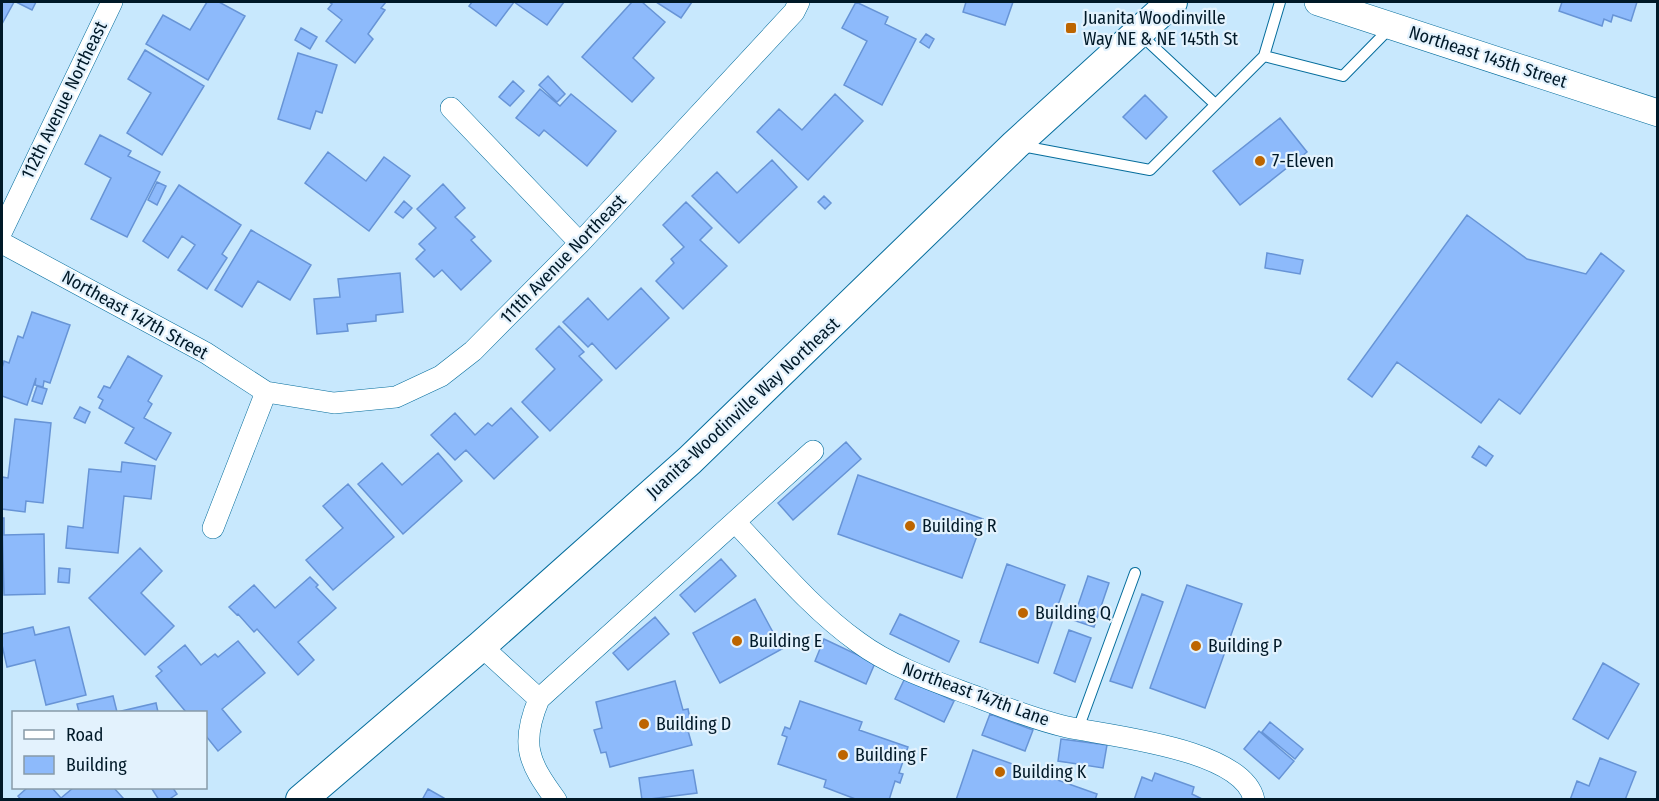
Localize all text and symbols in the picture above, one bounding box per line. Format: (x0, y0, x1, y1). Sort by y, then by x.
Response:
place label: Juanita Woodinville Way NE & NE 145th St (1083, 7, 1238, 50)
street label: 112th Avenue Northeast (16, 17, 112, 182)
marker: Juanita Woodinville Way NE & NE 145th St (1064, 21, 1078, 35)
street label: Northeast 145th Street (1406, 21, 1570, 93)
place label: 7-Eleven (1272, 150, 1334, 172)
marker: 7-Eleven (1253, 154, 1267, 168)
street label: 111th Avenue Northeast (496, 190, 631, 328)
street label: Northeast 147th Street (58, 266, 212, 364)
street label: Juanita-Woodinville Way Northeast (642, 313, 844, 503)
place label: Building R (922, 515, 997, 537)
marker: Building R (903, 519, 917, 533)
place label: Building Q (1035, 602, 1111, 624)
marker: Building Q (1016, 606, 1030, 620)
place label: Building E (749, 630, 822, 652)
marker: Building E (730, 634, 744, 648)
place label: Building P (1208, 635, 1282, 657)
marker: Building P (1189, 639, 1203, 653)
street label: Northeast 147th Lane (900, 657, 1052, 731)
legend (12, 711, 207, 789)
place label: Building D (656, 713, 731, 735)
marker: Building D (637, 717, 651, 731)
text: Road (66, 724, 103, 746)
place label: Building F (855, 744, 928, 766)
marker: Building F (836, 748, 850, 762)
text: Building (66, 754, 127, 776)
place label: Building K (1012, 761, 1087, 783)
marker: Building K (993, 765, 1007, 779)

